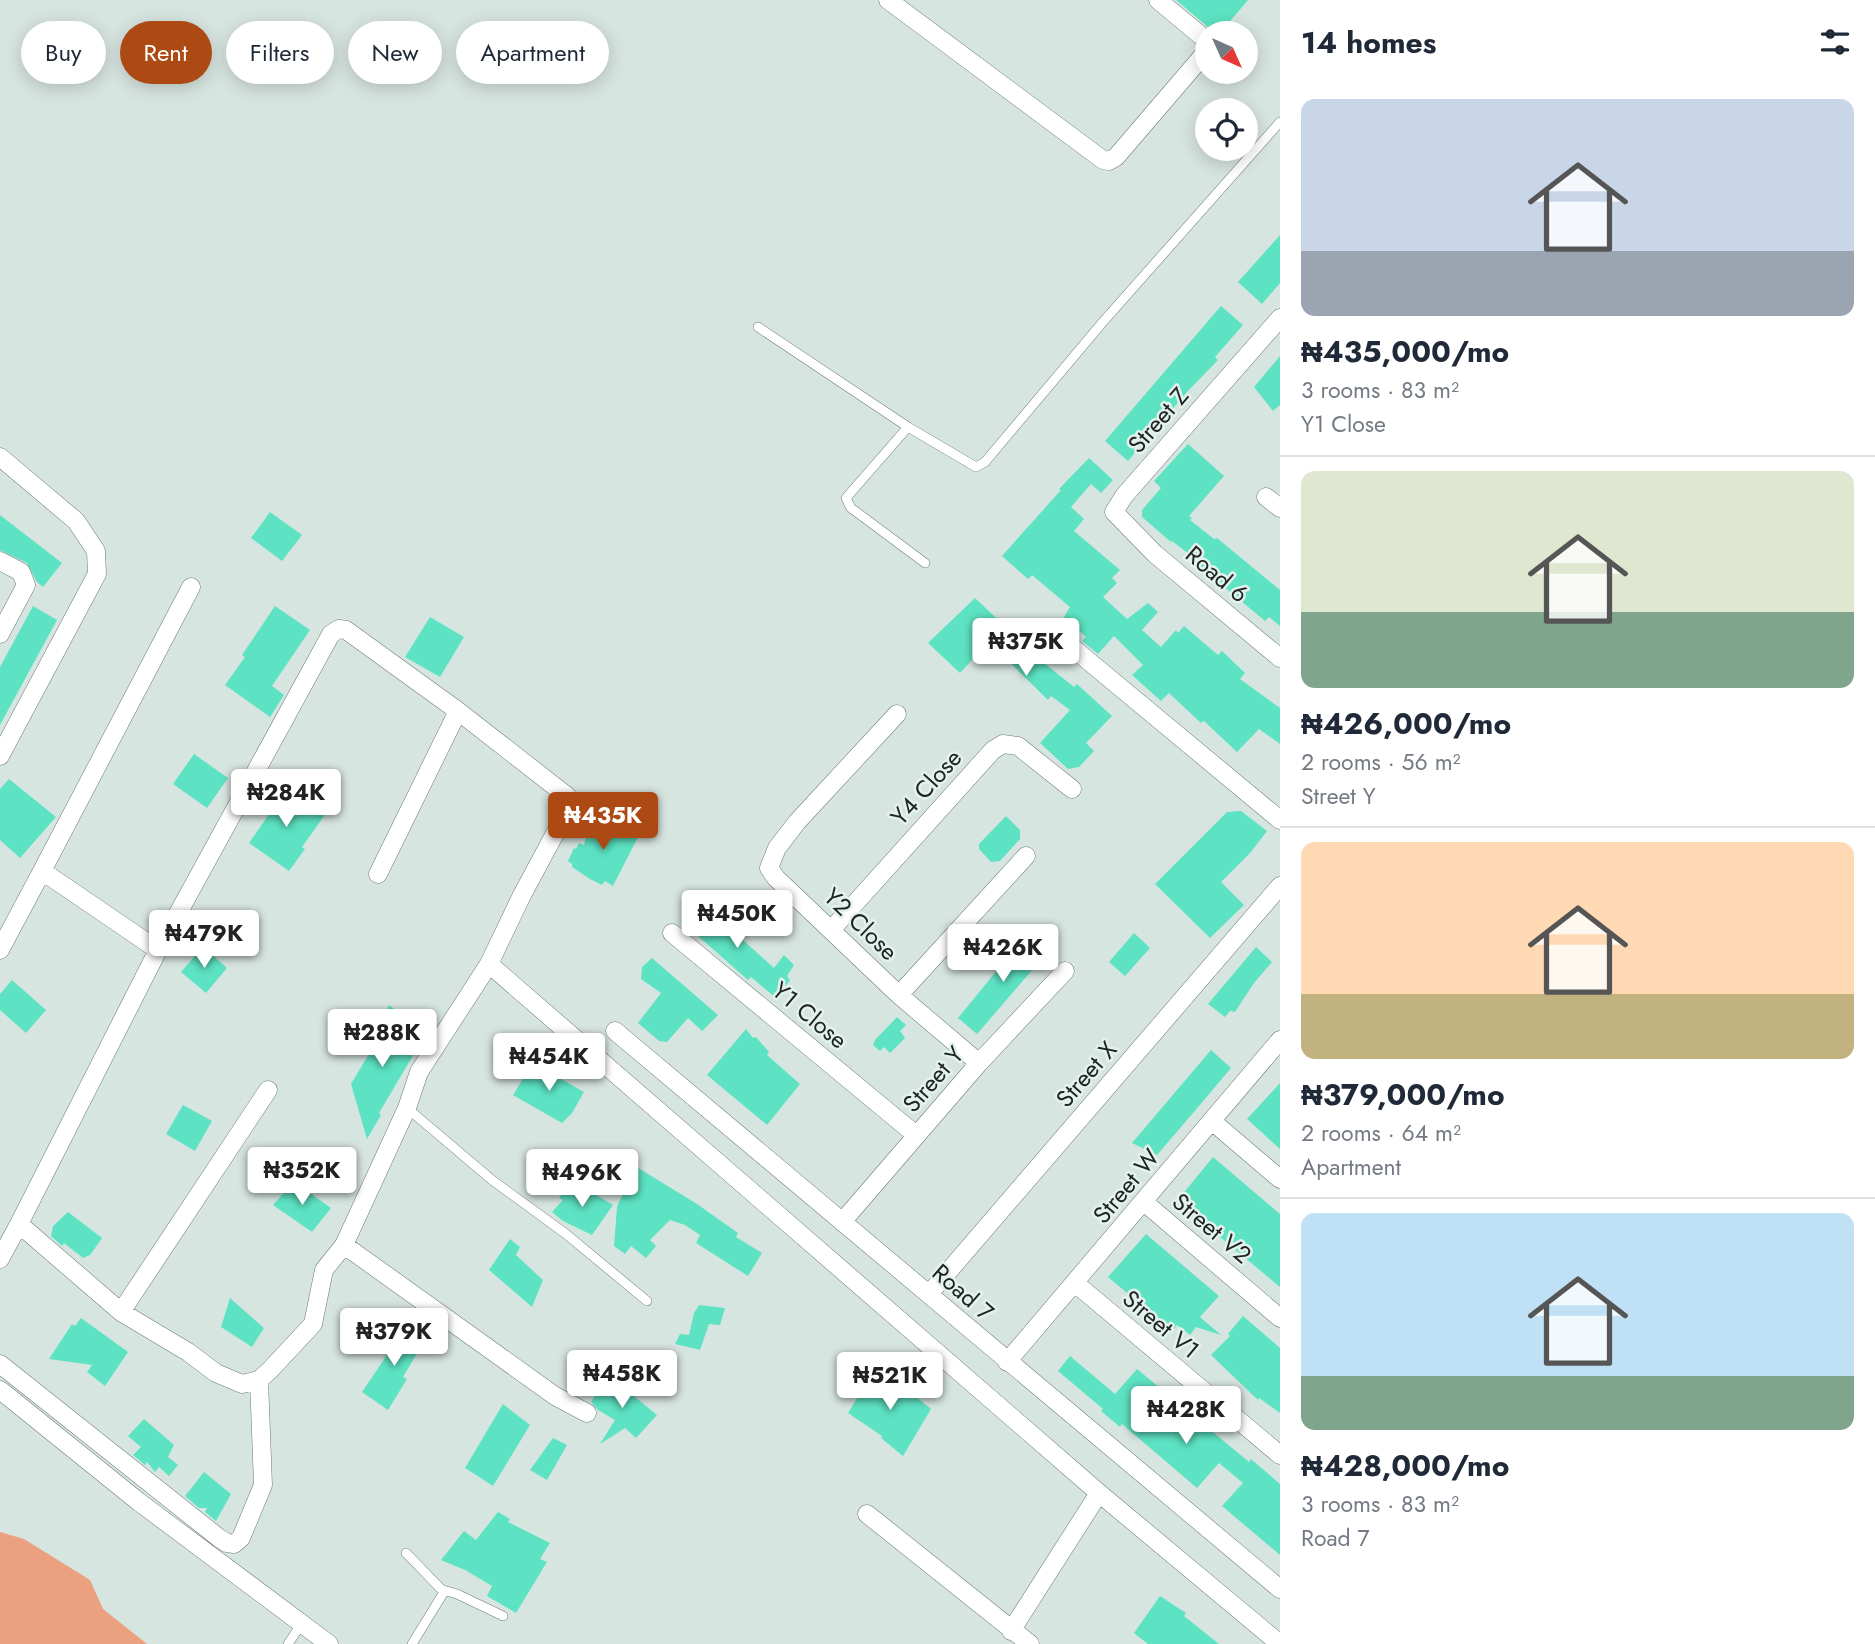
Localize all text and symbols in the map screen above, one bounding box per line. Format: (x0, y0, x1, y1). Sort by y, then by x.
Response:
chip: Buy (21, 21, 106, 84)
chip: Rent (120, 21, 212, 84)
chip: Filters (226, 21, 334, 84)
chip: New (348, 21, 442, 84)
chip: Apartment (456, 21, 609, 84)
north arrow (1195, 21, 1258, 84)
map controls (1195, 21, 1258, 161)
text: 14 homes (1301, 21, 1436, 64)
icon: filters (1816, 23, 1854, 61)
button: locate (1195, 98, 1258, 161)
icon: home (1515, 144, 1641, 270)
text: ₦435,000/mo (1301, 330, 1509, 373)
text: 3 rooms · 83 m² (1301, 373, 1459, 407)
street label: Street Z (1119, 379, 1197, 461)
text: Y1 Close (1301, 407, 1386, 441)
icon: home (1515, 516, 1641, 642)
street label: Road 6 (1178, 537, 1256, 611)
pin: ₦375K (977, 618, 1075, 678)
text: ₦375K (988, 624, 1064, 658)
text: ₦426,000/mo (1301, 702, 1511, 745)
street label: Y4 Close (882, 741, 970, 833)
text: 2 rooms · 56 m² (1301, 745, 1461, 779)
pin: ₦284K (237, 770, 335, 829)
text: ₦284K (247, 775, 325, 809)
text: Street Y (1301, 779, 1376, 813)
pin: ₦435K (554, 792, 652, 852)
text: ₦435K (564, 798, 642, 832)
street label: Y2 Close (816, 880, 906, 968)
icon: home (1515, 887, 1641, 1013)
pin: ₦450K (688, 890, 786, 950)
text: ₦450K (698, 896, 776, 930)
pin: ₦479K (155, 911, 253, 970)
text: ₦479K (165, 916, 243, 950)
pin: ₦426K (954, 925, 1052, 984)
text: ₦426K (963, 930, 1043, 964)
street label: Y1 Close (765, 973, 855, 1057)
pin: ₦288K (333, 1010, 431, 1069)
text: ₦288K (344, 1015, 420, 1049)
street label: Street X (1047, 1033, 1125, 1115)
pin: ₦454K (500, 1034, 598, 1093)
street label: Street Y (894, 1038, 972, 1120)
text: ₦454K (509, 1039, 589, 1073)
text: ₦379,000/mo (1301, 1073, 1505, 1116)
text: 2 rooms · 64 m² (1301, 1116, 1461, 1150)
street label: Street W (1084, 1141, 1168, 1231)
pin: ₦352K (253, 1148, 351, 1207)
pin: ₦496K (533, 1150, 631, 1209)
text: Apartment (1301, 1150, 1401, 1184)
text: ₦352K (264, 1153, 340, 1187)
text: ₦496K (542, 1155, 622, 1189)
street label: Street V2 (1165, 1184, 1259, 1272)
street label: Road 7 (925, 1255, 1002, 1329)
icon: home (1515, 1258, 1641, 1384)
street label: Street V1 (1115, 1281, 1207, 1367)
pin: ₦379K (345, 1308, 443, 1368)
text: ₦379K (356, 1314, 432, 1348)
pin: ₦458K (573, 1350, 671, 1410)
pin: ₦521K (841, 1352, 939, 1412)
text: ₦458K (583, 1356, 661, 1390)
text: ₦521K (853, 1358, 927, 1392)
pin: ₦428K (1137, 1386, 1235, 1446)
text: ₦428K (1147, 1392, 1225, 1426)
text: ₦428,000/mo (1301, 1444, 1509, 1487)
text: 3 rooms · 83 m² (1301, 1487, 1459, 1521)
text: Road 7 (1301, 1521, 1370, 1555)

